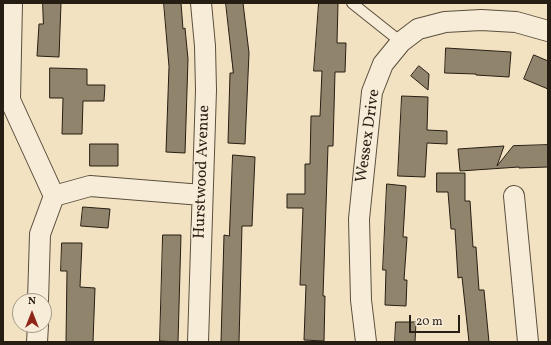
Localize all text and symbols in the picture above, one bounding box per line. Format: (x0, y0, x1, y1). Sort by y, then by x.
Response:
street label: Wessex Drive (353, 88, 385, 184)
street label: Hurstwood Avenue (191, 105, 215, 239)
north arrow (12, 293, 52, 333)
text: N (28, 294, 36, 309)
scale bar (411, 307, 462, 333)
text: 20 m (416, 314, 443, 330)

